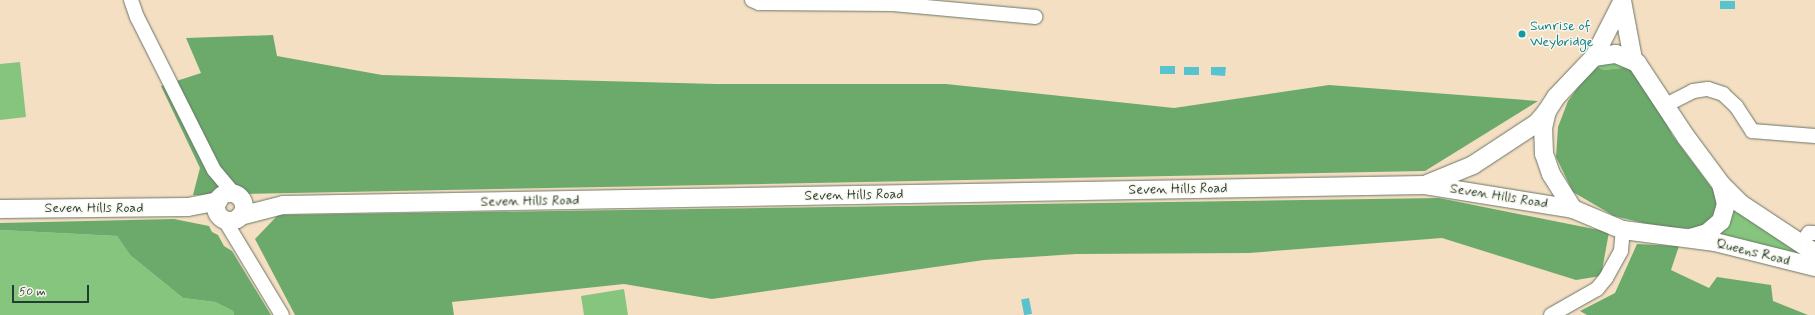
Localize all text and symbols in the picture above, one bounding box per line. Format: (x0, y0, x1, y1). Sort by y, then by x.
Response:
place label: Sunrise of Weybridge (1530, 18, 1593, 50)
marker: Sunrise of Weybridge (1517, 29, 1527, 39)
street label: Seven Hills Road (1128, 180, 1228, 198)
street label: Seven Hills Road (1449, 180, 1549, 212)
street label: Seven Hills Road (804, 186, 904, 204)
street label: Seven Hills Road (480, 192, 580, 210)
street label: Seven Hills Road (44, 200, 144, 216)
street label: Queens Road (1715, 235, 1791, 269)
scale bar (14, 277, 91, 303)
text: 50 m (19, 284, 46, 300)

